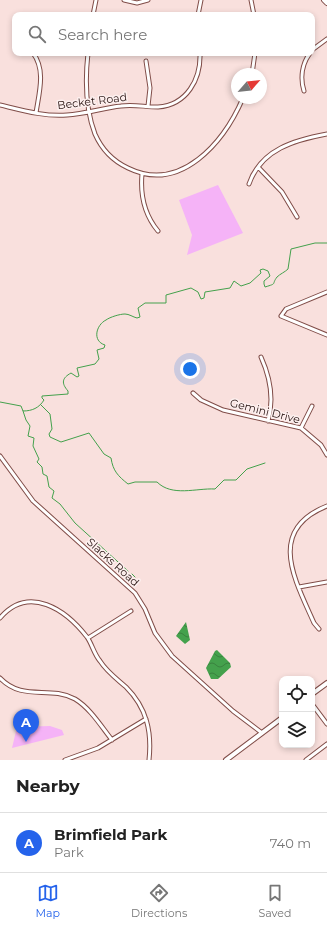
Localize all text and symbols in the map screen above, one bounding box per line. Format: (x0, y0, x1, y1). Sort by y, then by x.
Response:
search box (12, 12, 315, 56)
icon: search (26, 23, 48, 45)
text: Search here (58, 25, 147, 44)
north arrow (231, 68, 267, 104)
street label: Becket Road (56, 90, 128, 112)
your location (180, 359, 200, 379)
street label: Gemini Drive (228, 396, 302, 427)
street label: Slacks Road (84, 535, 142, 589)
map controls (279, 676, 315, 748)
button: locate (279, 676, 315, 712)
pin: A (13, 709, 39, 742)
button: layers (279, 712, 315, 748)
text: Nearby (16, 776, 80, 796)
text: Brimfield Park (54, 825, 167, 844)
text: A (24, 835, 34, 851)
text: 740 m (270, 835, 311, 851)
text: Park (54, 844, 84, 860)
tab: Map (36, 882, 60, 920)
tab: Directions (131, 882, 187, 920)
tab: Saved (258, 882, 291, 920)

